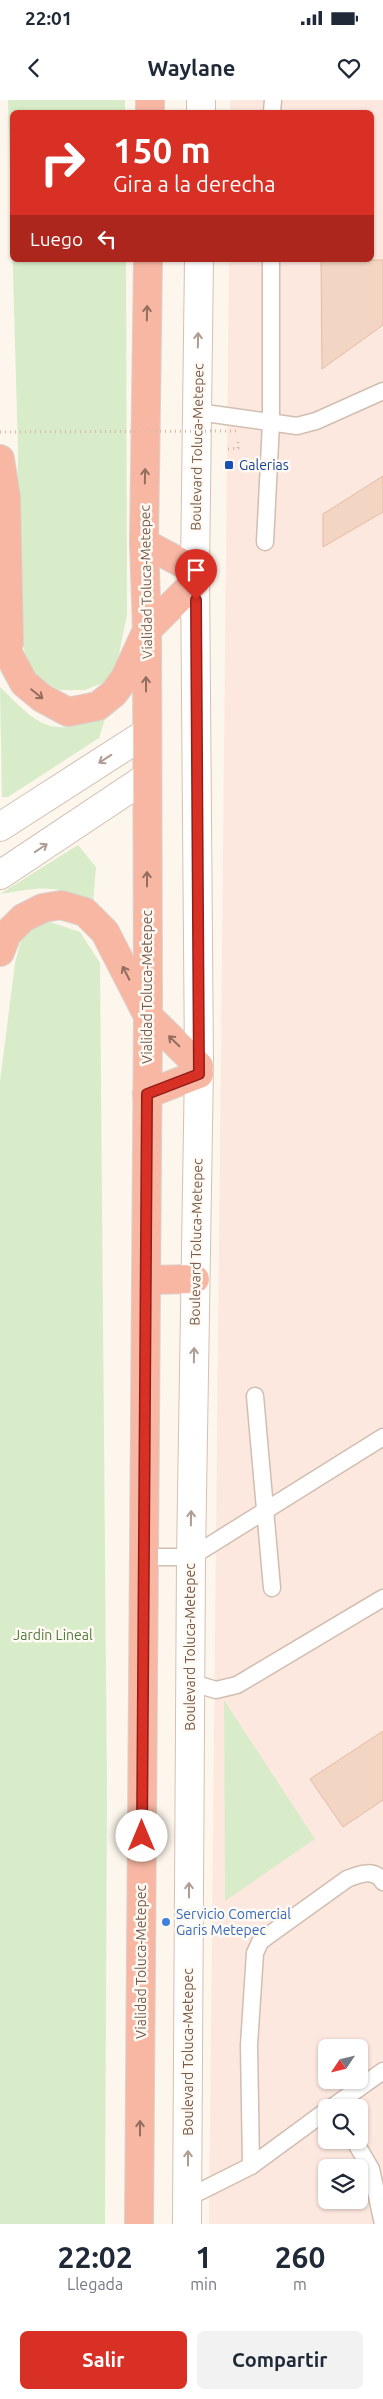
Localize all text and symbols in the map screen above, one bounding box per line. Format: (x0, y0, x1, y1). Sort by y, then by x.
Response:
text: 22:01 (25, 7, 73, 29)
icon: back (20, 54, 48, 82)
icon: heart (335, 54, 363, 82)
text: Waylane (148, 55, 235, 80)
icon: right (30, 130, 95, 195)
text: 150 m (113, 130, 211, 170)
text: Gira a la derecha (113, 171, 276, 196)
icon: left (93, 225, 121, 253)
text: Luego (30, 228, 83, 250)
one-way arrow (142, 306, 152, 322)
one-way arrow (193, 332, 203, 348)
street label: Boulevard Toluca-Metepec (188, 363, 206, 531)
place label: Galerias (239, 457, 289, 473)
marker: Galerias (223, 459, 235, 471)
one-way arrow (140, 468, 150, 484)
street label: Vialidad Toluca-Metepec (137, 504, 155, 659)
pin (175, 549, 217, 600)
icon: arrive (182, 556, 210, 584)
one-way arrow (142, 676, 151, 692)
one-way arrow (30, 688, 43, 699)
one-way arrow (98, 754, 112, 764)
one-way arrow (33, 843, 47, 853)
one-way arrow (142, 871, 152, 887)
street label: Vialidad Toluca-Metepec (139, 910, 155, 1064)
one-way arrow (121, 966, 130, 981)
one-way arrow (168, 1036, 180, 1048)
street label: Boulevard Toluca-Metepec (187, 1158, 205, 1326)
one-way arrow (189, 1348, 199, 1364)
one-way arrow (186, 1510, 196, 1526)
street label: Boulevard Toluca-Metepec (182, 1563, 198, 1731)
park label: Jardin Lineal (13, 1627, 93, 1643)
position arrow (115, 1809, 167, 1861)
one-way arrow (184, 1883, 194, 1899)
street label: Vialidad Toluca-Metepec (133, 1885, 149, 2039)
place label: Servicio Comercial Garis Metepec (176, 1906, 291, 1938)
marker: Servicio Comercial Garis Metepec (160, 1916, 172, 1928)
street label: Boulevard Toluca-Metepec (180, 1968, 196, 2136)
north arrow (318, 2039, 368, 2089)
map controls (318, 2039, 368, 2209)
button: search (318, 2099, 368, 2149)
one-way arrow (135, 2120, 145, 2136)
one-way arrow (183, 2150, 193, 2166)
button: layers (318, 2159, 368, 2209)
text: 22:02 (58, 2240, 133, 2274)
text: 1 (195, 2240, 212, 2274)
text: 260 (275, 2240, 325, 2274)
text: Llegada (67, 2275, 123, 2293)
text: min (190, 2275, 217, 2293)
text: m (293, 2275, 307, 2293)
button: Salir (20, 2331, 187, 2389)
button: Compartir (197, 2331, 363, 2389)

